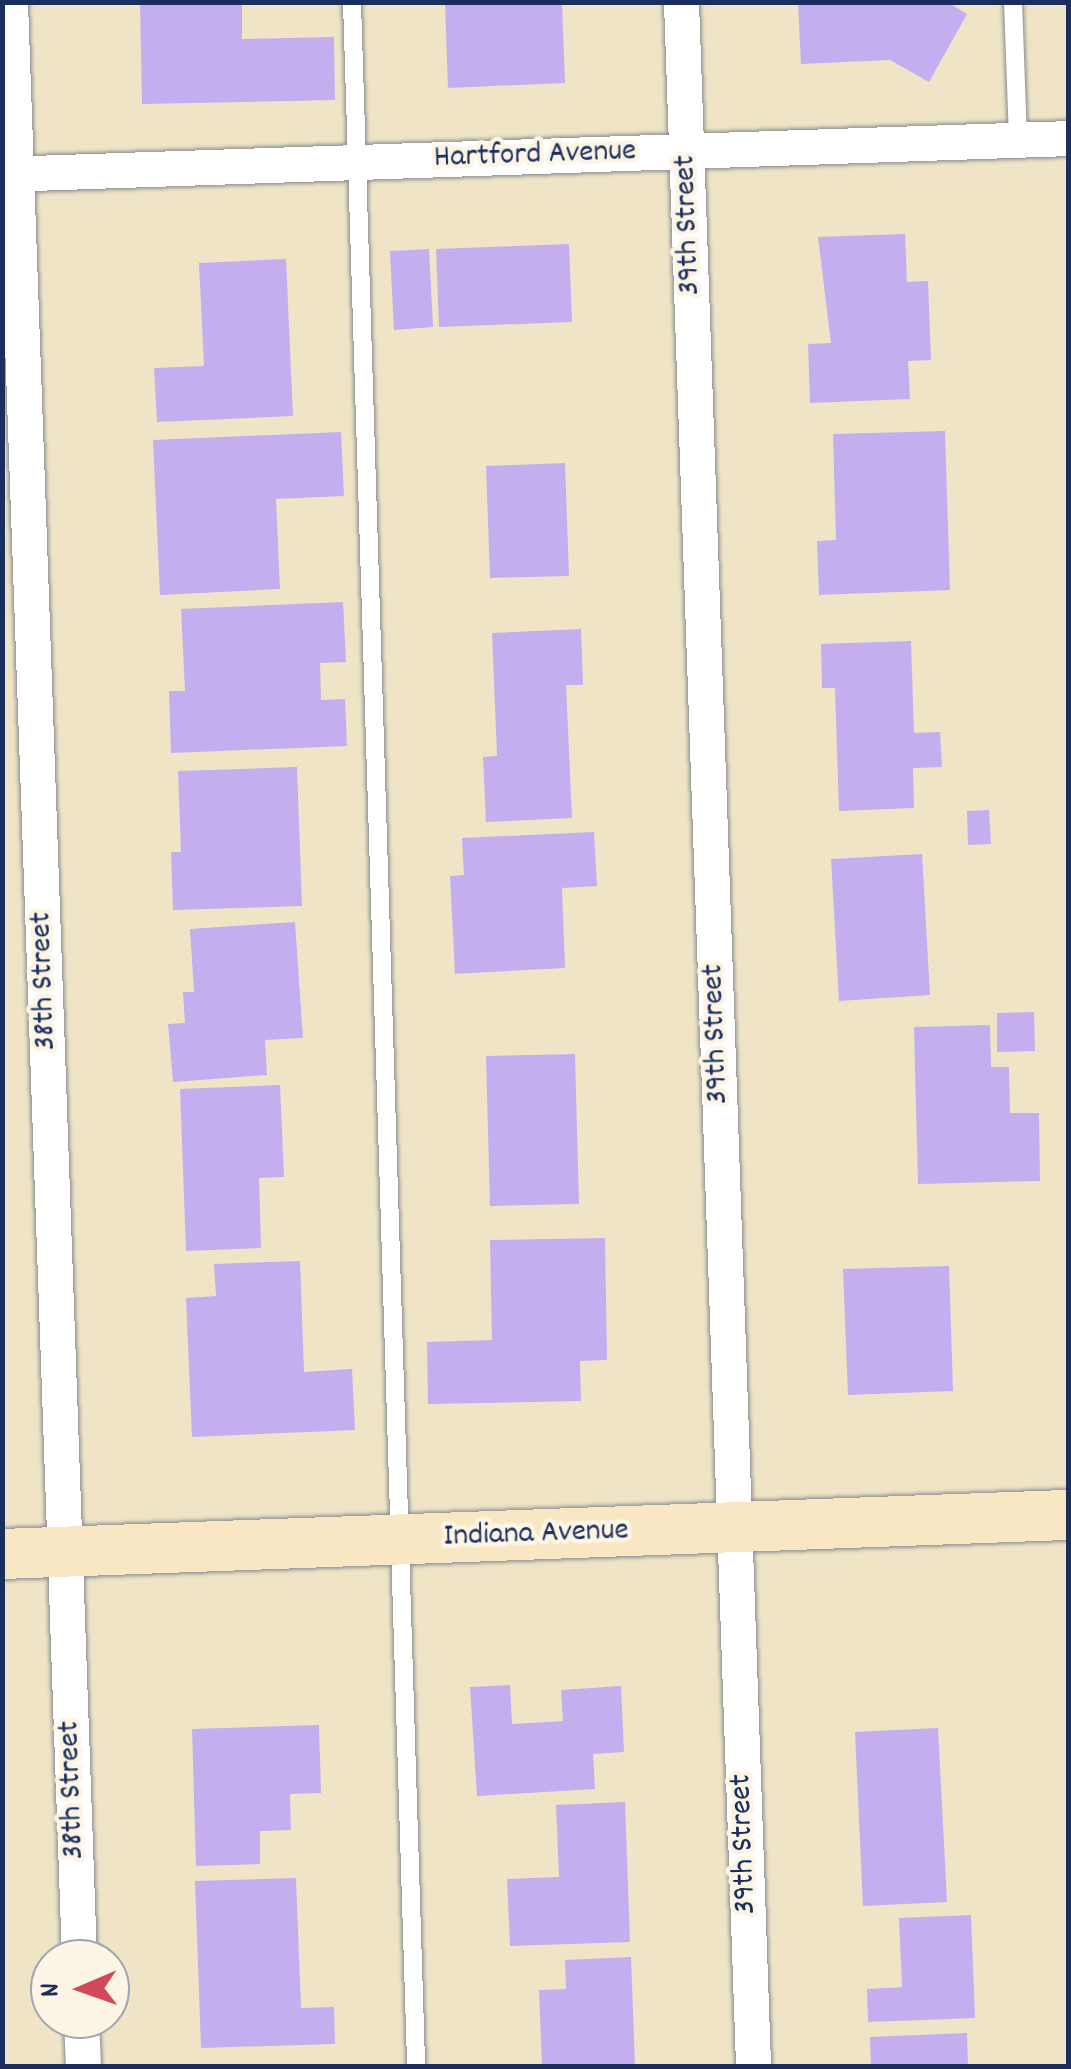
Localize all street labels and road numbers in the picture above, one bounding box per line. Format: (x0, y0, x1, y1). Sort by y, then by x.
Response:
street label: Hartford Avenue (433, 133, 637, 179)
street label: 39th Street (667, 154, 711, 296)
street label: 38th Street (23, 911, 67, 1051)
street label: 39th Street (695, 963, 739, 1105)
street label: Indiana Avenue (443, 1513, 629, 1557)
street label: 38th Street (51, 1720, 95, 1860)
street label: 39th Street (723, 1773, 767, 1915)

